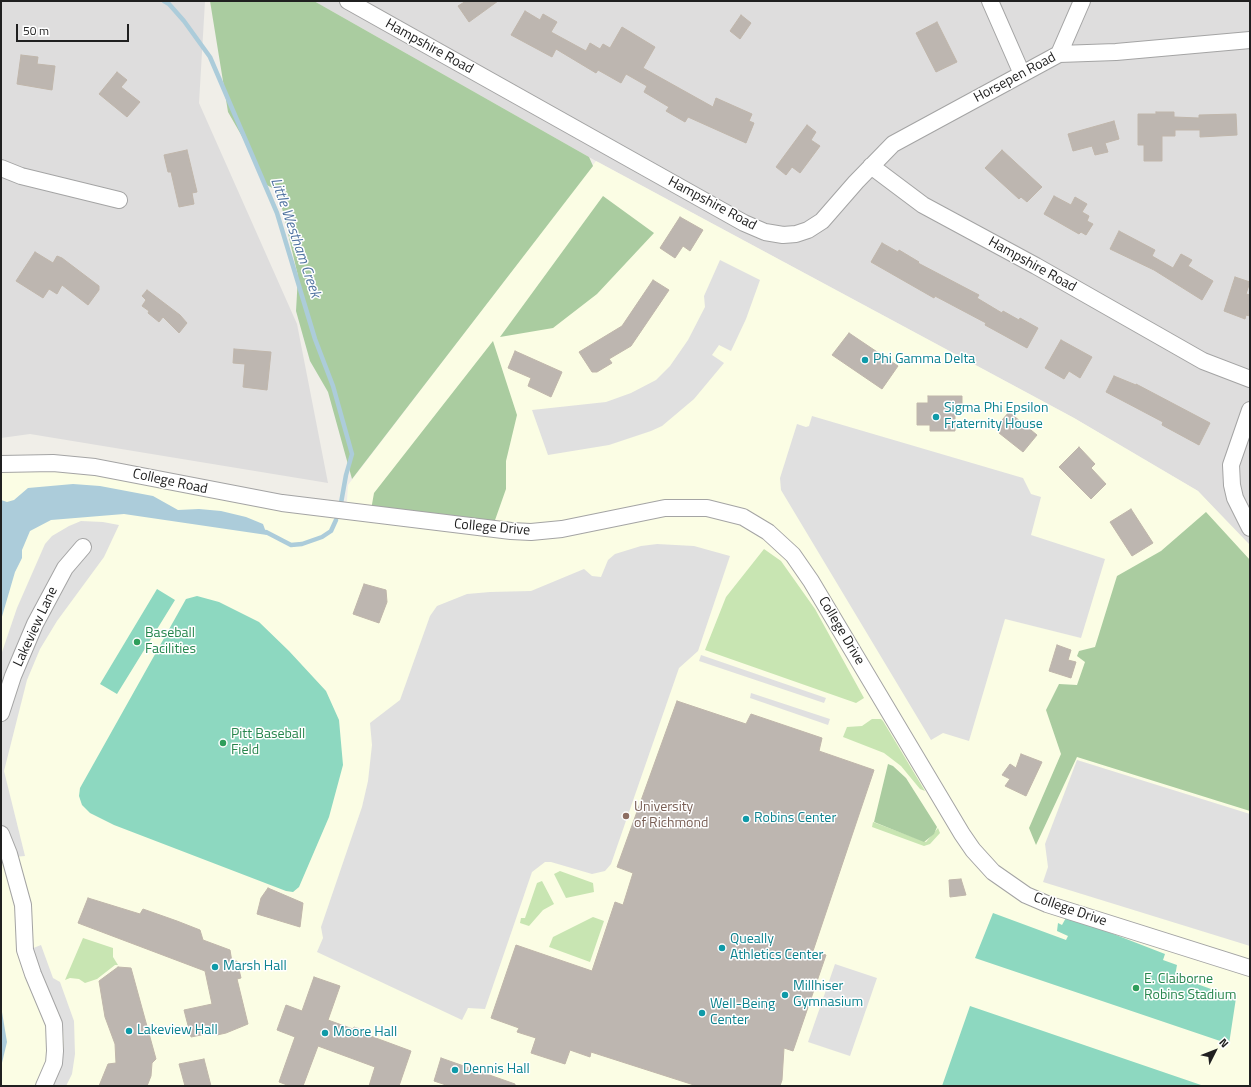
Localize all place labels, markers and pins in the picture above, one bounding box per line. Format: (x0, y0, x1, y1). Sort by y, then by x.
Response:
place label: Phi Gamma Delta (873, 352, 975, 368)
marker: Phi Gamma Delta (860, 355, 870, 365)
place label: Sigma Phi Epsilon Fraternity House (944, 401, 1048, 434)
marker: Sigma Phi Epsilon Fraternity House (931, 412, 941, 422)
place label: Baseball Facilities (145, 626, 196, 658)
marker: Baseball Facilities (132, 637, 142, 647)
place label: Pitt Baseball Field (231, 727, 305, 760)
marker: Pitt Baseball Field (218, 738, 228, 748)
place label: University of Richmond (634, 800, 708, 832)
marker: University of Richmond (621, 811, 631, 821)
place label: Robins Center (754, 811, 836, 827)
marker: Robins Center (741, 814, 751, 824)
place label: Queally Athletics Center (730, 932, 823, 964)
marker: Queally Athletics Center (717, 943, 727, 953)
place label: Marsh Hall (223, 959, 287, 975)
marker: Marsh Hall (210, 962, 220, 972)
place label: E. Claiborne Robins Stadium (1144, 972, 1236, 1004)
place label: Millhiser Gymnasium (793, 979, 863, 1012)
marker: E. Claiborne Robins Stadium (1131, 983, 1141, 993)
marker: Millhiser Gymnasium (780, 990, 790, 1000)
place label: Well-Being Center (710, 997, 775, 1030)
marker: Well-Being Center (697, 1008, 707, 1018)
place label: Lakeview Hall (137, 1023, 218, 1039)
place label: Moore Hall (333, 1025, 397, 1041)
marker: Lakeview Hall (124, 1026, 134, 1036)
marker: Moore Hall (320, 1028, 330, 1038)
place label: Dennis Hall (463, 1062, 530, 1078)
marker: Dennis Hall (450, 1065, 460, 1075)

